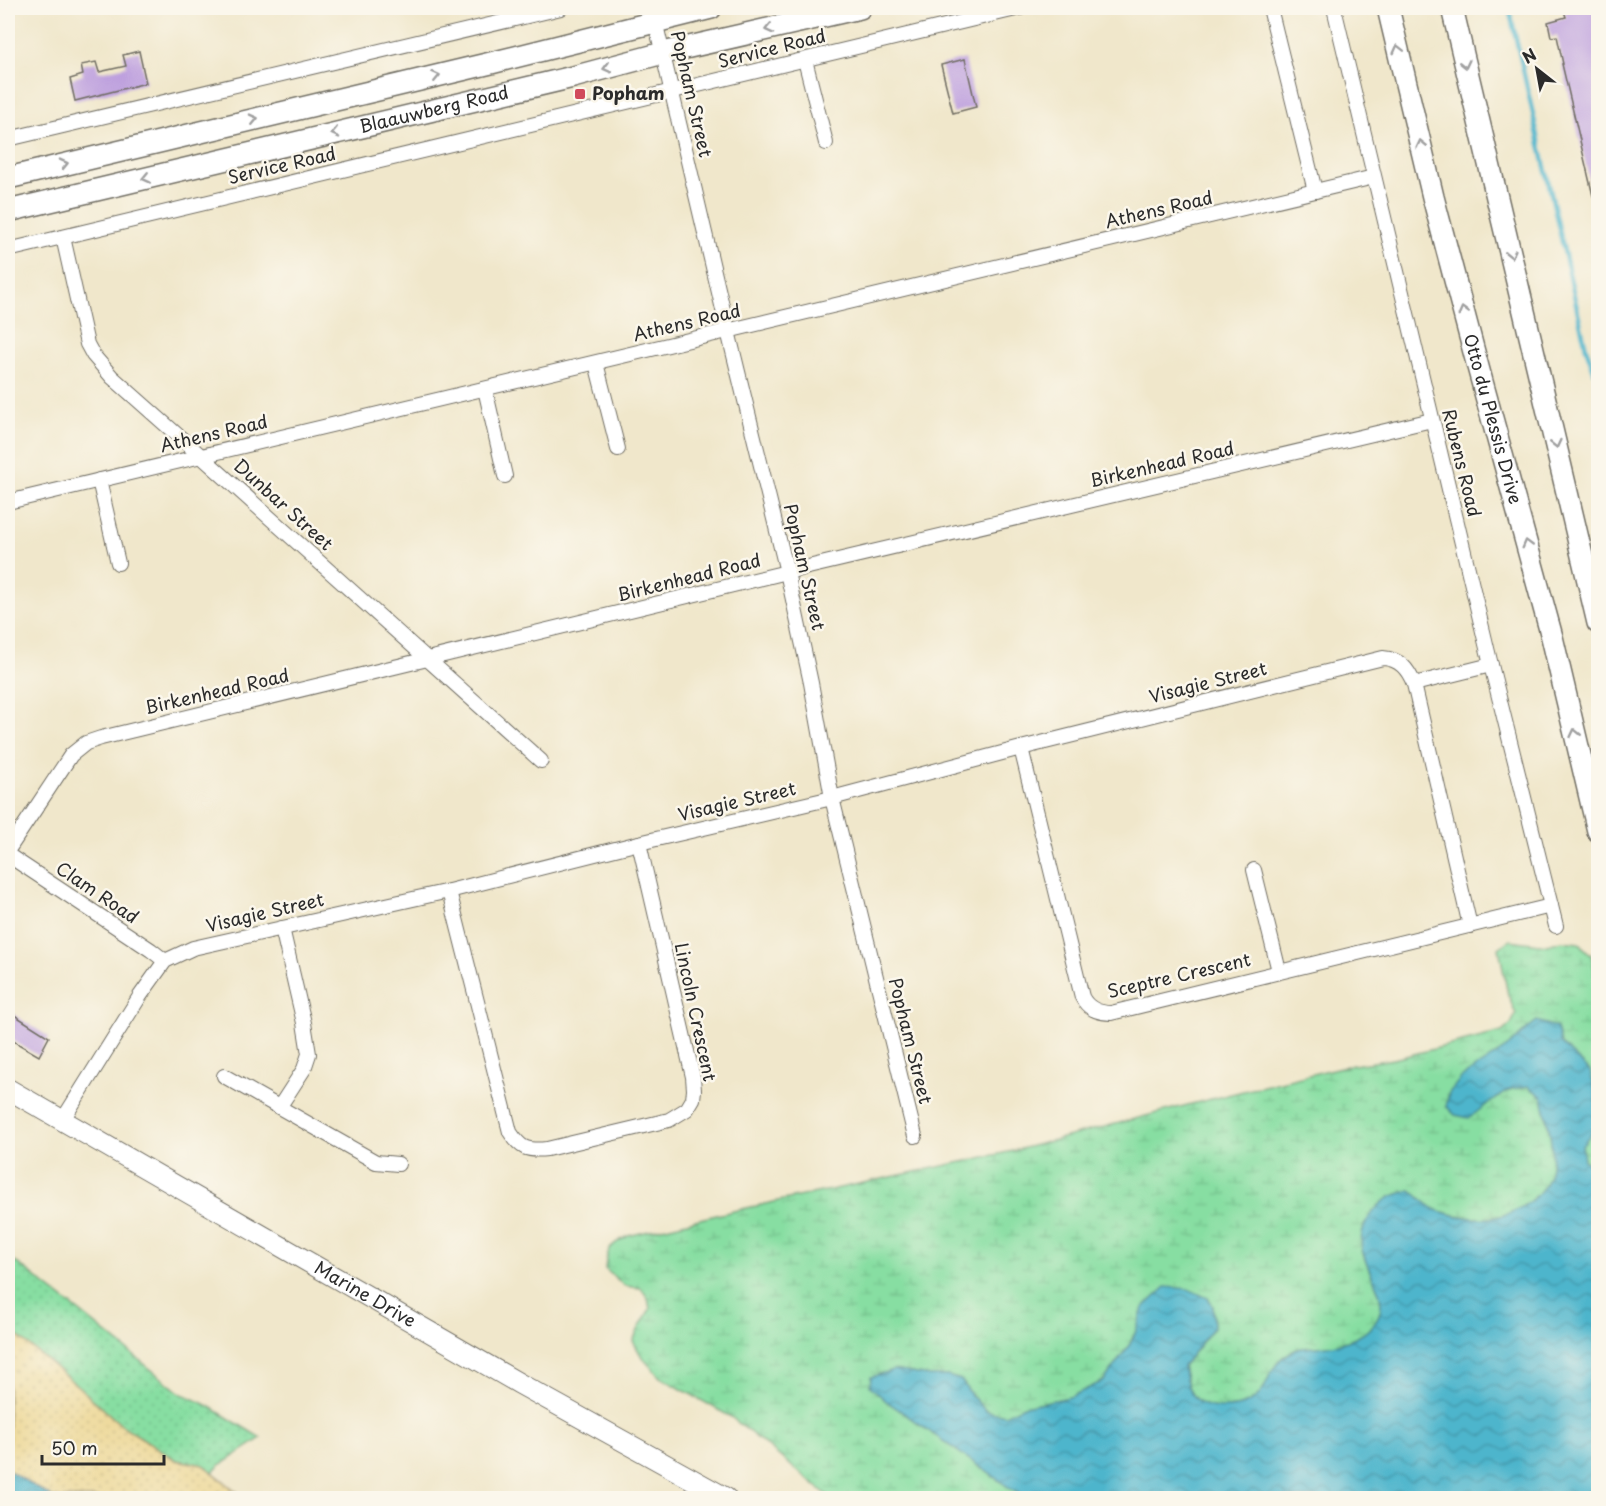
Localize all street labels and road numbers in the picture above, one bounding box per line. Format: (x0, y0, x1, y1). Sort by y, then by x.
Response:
street label: Service Road (715, 21, 828, 74)
street label: Popham Street (665, 28, 720, 160)
street label: Blaauwberg Road (356, 78, 511, 139)
street label: Service Road (225, 139, 338, 190)
street label: Athens Road (1102, 183, 1215, 234)
street label: Athens Road (630, 296, 743, 347)
street label: Otto du Plessis Drive (1458, 330, 1530, 507)
street label: Rubens Road (1436, 406, 1489, 520)
street label: Athens Road (157, 407, 270, 458)
street label: Birkenhead Road (1087, 434, 1237, 493)
street label: Dunbar Street (228, 452, 340, 556)
street label: Popham Street (778, 501, 833, 633)
street label: Birkenhead Road (614, 546, 763, 607)
street label: Visagie Street (1146, 654, 1269, 709)
street label: Birkenhead Road (142, 661, 292, 720)
street label: Visagie Street (675, 774, 798, 827)
street label: Clam Road (51, 854, 145, 929)
street label: Visagie Street (203, 885, 326, 938)
street label: Lincoln Crescent (669, 940, 724, 1084)
street label: Sceptre Crescent (1104, 945, 1253, 1004)
street label: Popham Street (883, 975, 940, 1107)
street label: Marine Drive (310, 1253, 422, 1333)

